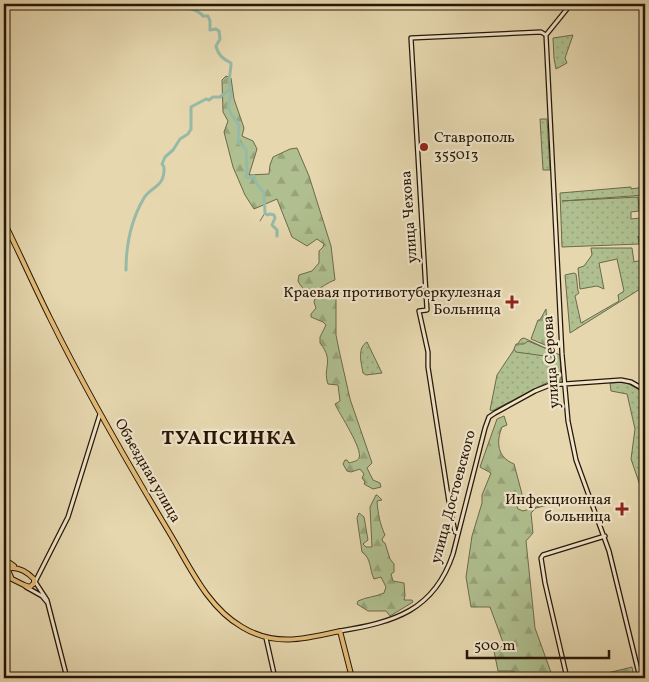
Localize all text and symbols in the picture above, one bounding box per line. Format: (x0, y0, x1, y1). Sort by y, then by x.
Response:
place label: Ставрополь 355013 (434, 128, 515, 166)
marker: Ставрополь 355013 (418, 141, 430, 153)
street label: улица Чехова (396, 170, 424, 264)
place label: Краевая противотуберкулезная Больница (283, 283, 501, 321)
marker: Краевая противотуберкулезная Больница (505, 295, 519, 309)
street label: улица Серова (538, 315, 566, 409)
street label: Объездная улица (109, 415, 185, 527)
district label: ТУАПСИНКА (161, 425, 297, 453)
street label: улица Достоевского (426, 428, 482, 566)
place label: Инфекционная больница (505, 490, 611, 528)
marker: Инфекционная больница (615, 502, 629, 516)
scale bar (467, 627, 609, 659)
text: 500 m (474, 636, 516, 657)

